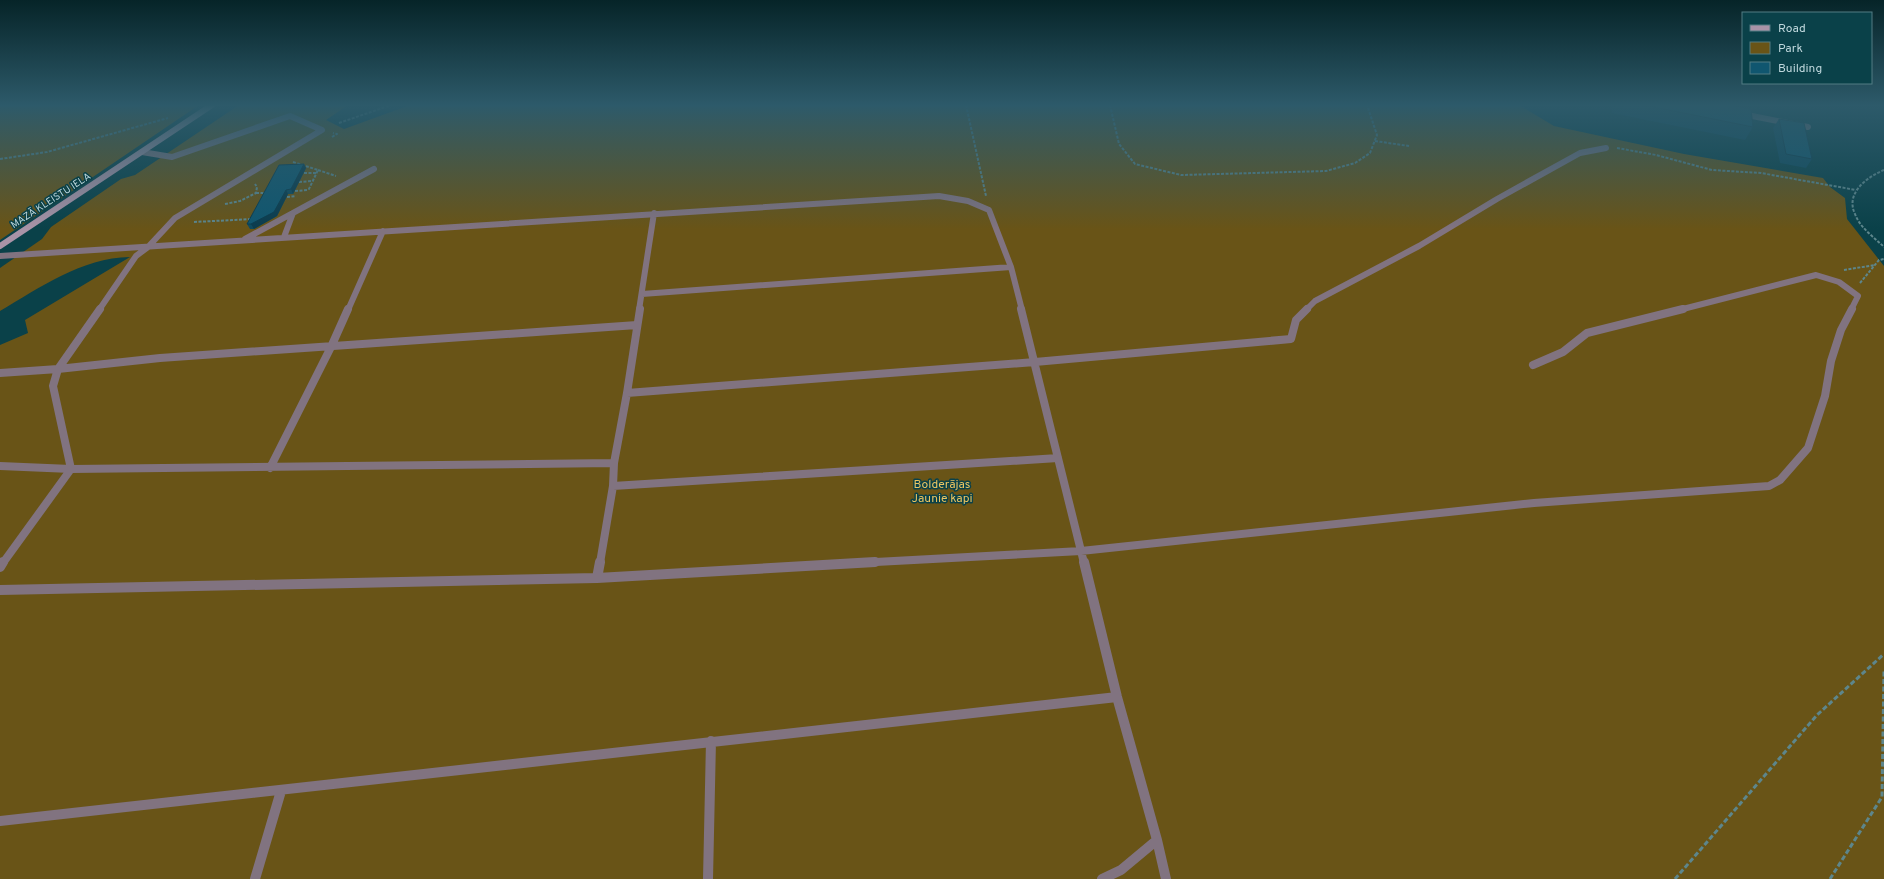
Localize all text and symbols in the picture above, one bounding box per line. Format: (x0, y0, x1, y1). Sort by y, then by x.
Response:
legend (1742, 12, 1872, 84)
text: Road (1778, 21, 1806, 37)
text: Park (1778, 41, 1803, 57)
text: Building (1778, 61, 1822, 77)
street label: MAZĀ KLEISTU IELA (8, 170, 94, 232)
park label: Bolderājas Jaunie kapi (911, 477, 973, 507)

